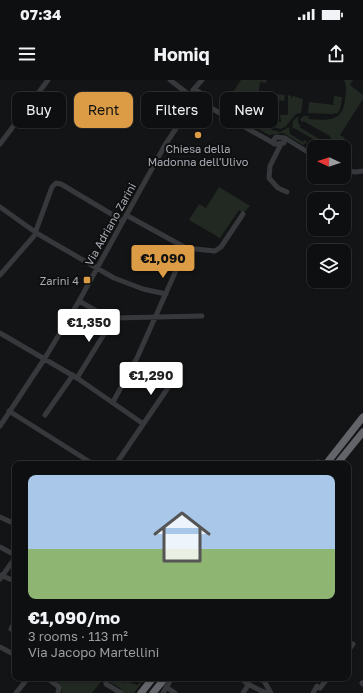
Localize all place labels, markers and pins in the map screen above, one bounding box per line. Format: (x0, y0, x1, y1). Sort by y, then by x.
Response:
marker: Chiesa della Madonna dell'Ulivo (193, 130, 203, 140)
place label: Chiesa della Madonna dell'Ulivo (148, 142, 249, 168)
pin: €1,090 (130, 245, 196, 279)
place label: Zarini 4 (40, 274, 79, 287)
marker: Zarini 4 (82, 275, 92, 285)
pin: €1,350 (56, 309, 122, 343)
pin: €1,290 (118, 362, 184, 396)

